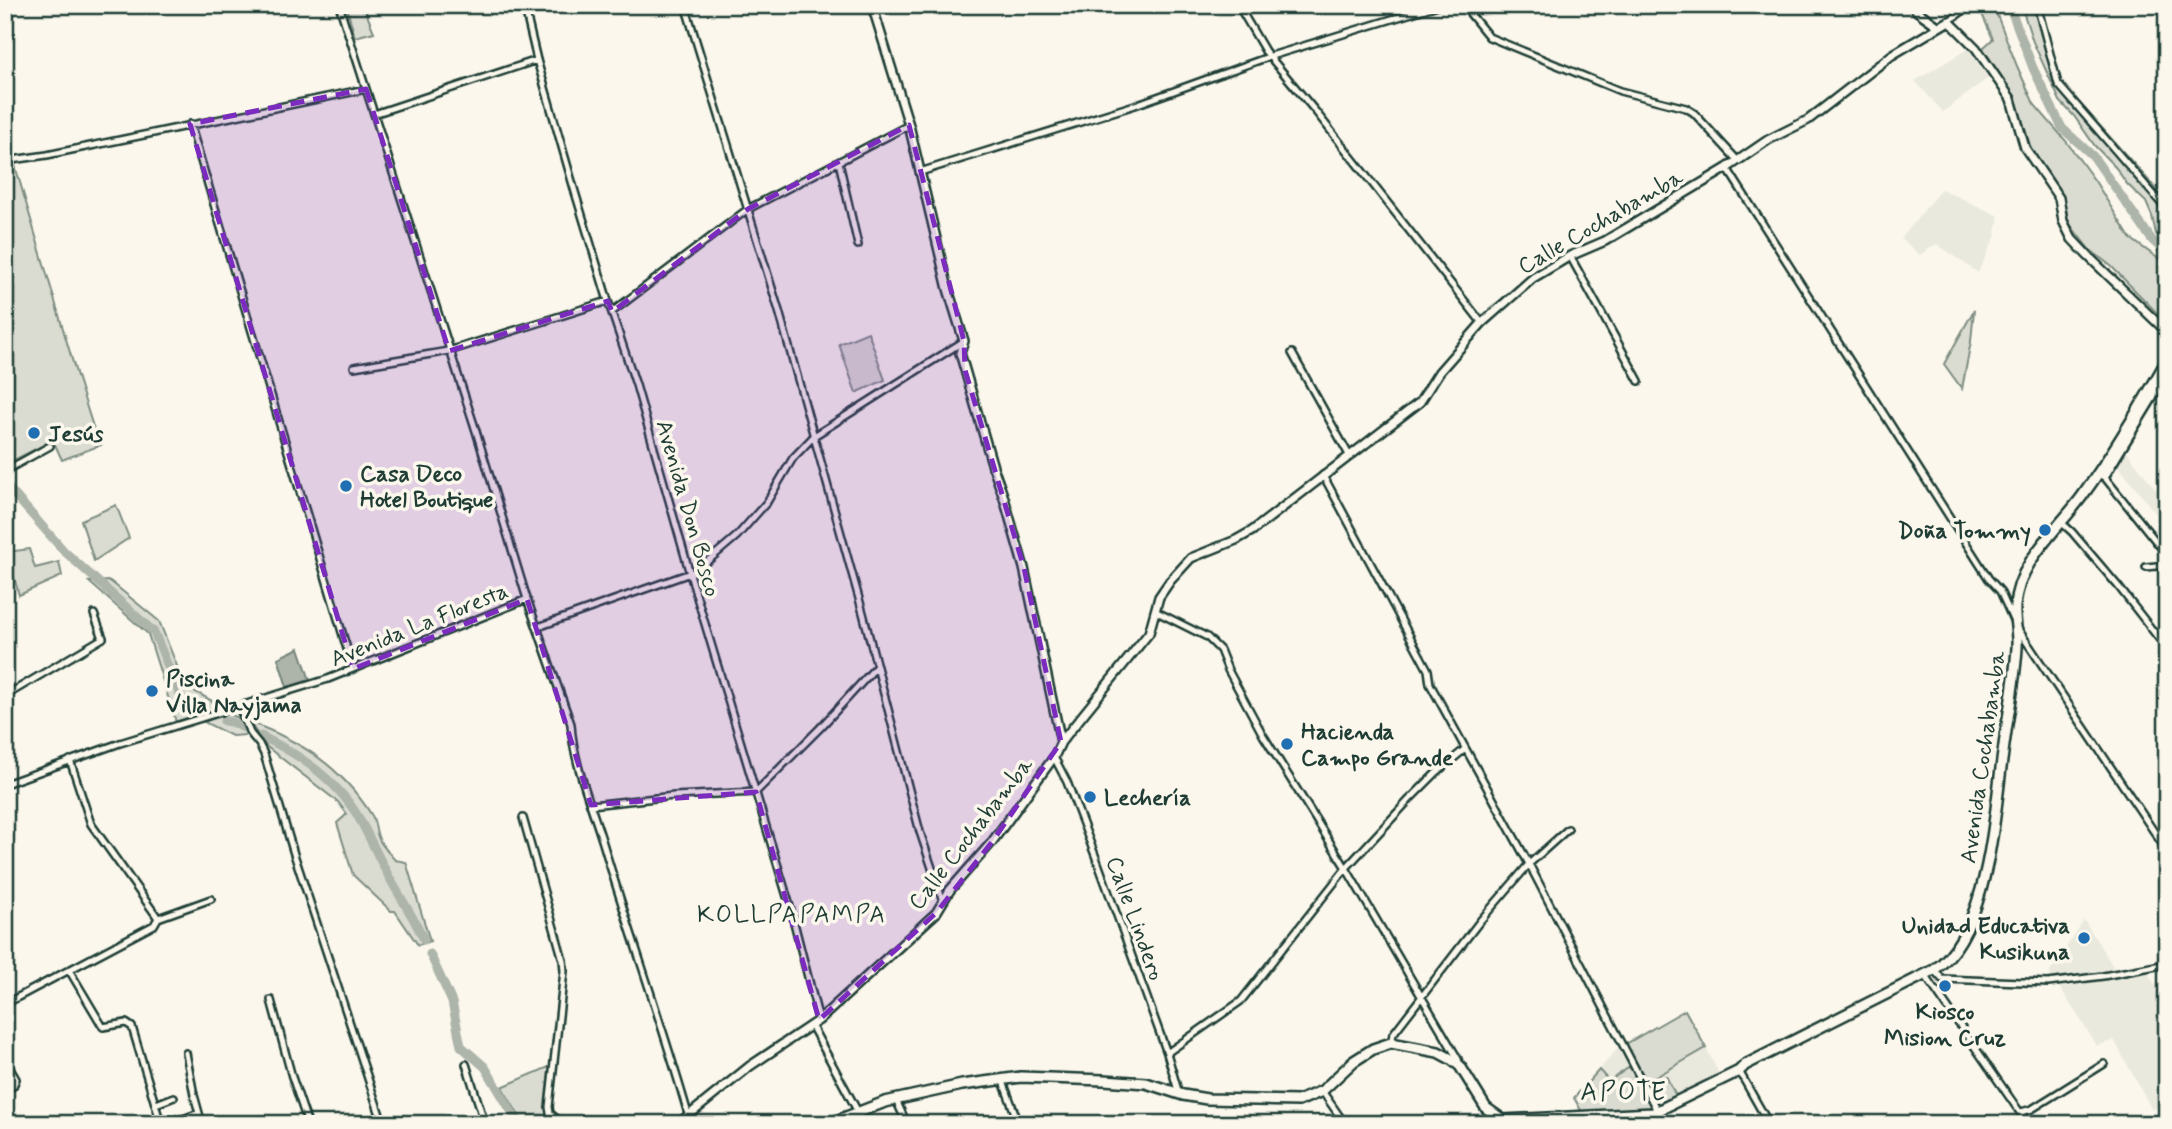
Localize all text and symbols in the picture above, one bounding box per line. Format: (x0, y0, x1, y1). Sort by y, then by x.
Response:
street label: Calle Cochabamba (1513, 163, 1689, 282)
street label: Avenida Don Bosco (648, 417, 727, 600)
place label: Jesús (48, 420, 104, 450)
marker: Jesús (26, 425, 42, 441)
place label: Casa Deco Hotel Boutique (360, 460, 494, 516)
marker: Casa Deco Hotel Boutique (338, 478, 354, 494)
place label: Doña Tommy (1898, 517, 2031, 547)
marker: Doña Tommy (2037, 522, 2053, 538)
street label: Avenida La Floresta (326, 577, 513, 675)
street label: Avenida Cochabamba (1954, 649, 2014, 865)
place label: Piscina Villa Nayjama (166, 665, 302, 721)
marker: Piscina Villa Nayjama (144, 683, 160, 699)
place label: Hacienda Campo Grande (1301, 718, 1454, 774)
marker: Hacienda Campo Grande (1279, 736, 1295, 752)
street label: Calle Cochabamba (903, 752, 1041, 917)
place label: Lechería (1104, 784, 1191, 814)
marker: Lechería (1082, 789, 1098, 805)
street label: Calle Lindero (1098, 853, 1170, 985)
district label: KOLLPAPAMPA (697, 900, 887, 931)
place label: Unidad Educativa Kusikuna (1902, 912, 2070, 968)
marker: Unidad Educativa Kusikuna (2076, 930, 2092, 946)
marker: Kiosco Mision Cruz (1937, 978, 1953, 994)
place label: Kiosco Mision Cruz (1884, 998, 2006, 1054)
district label: APOTE (1580, 1076, 1668, 1110)

